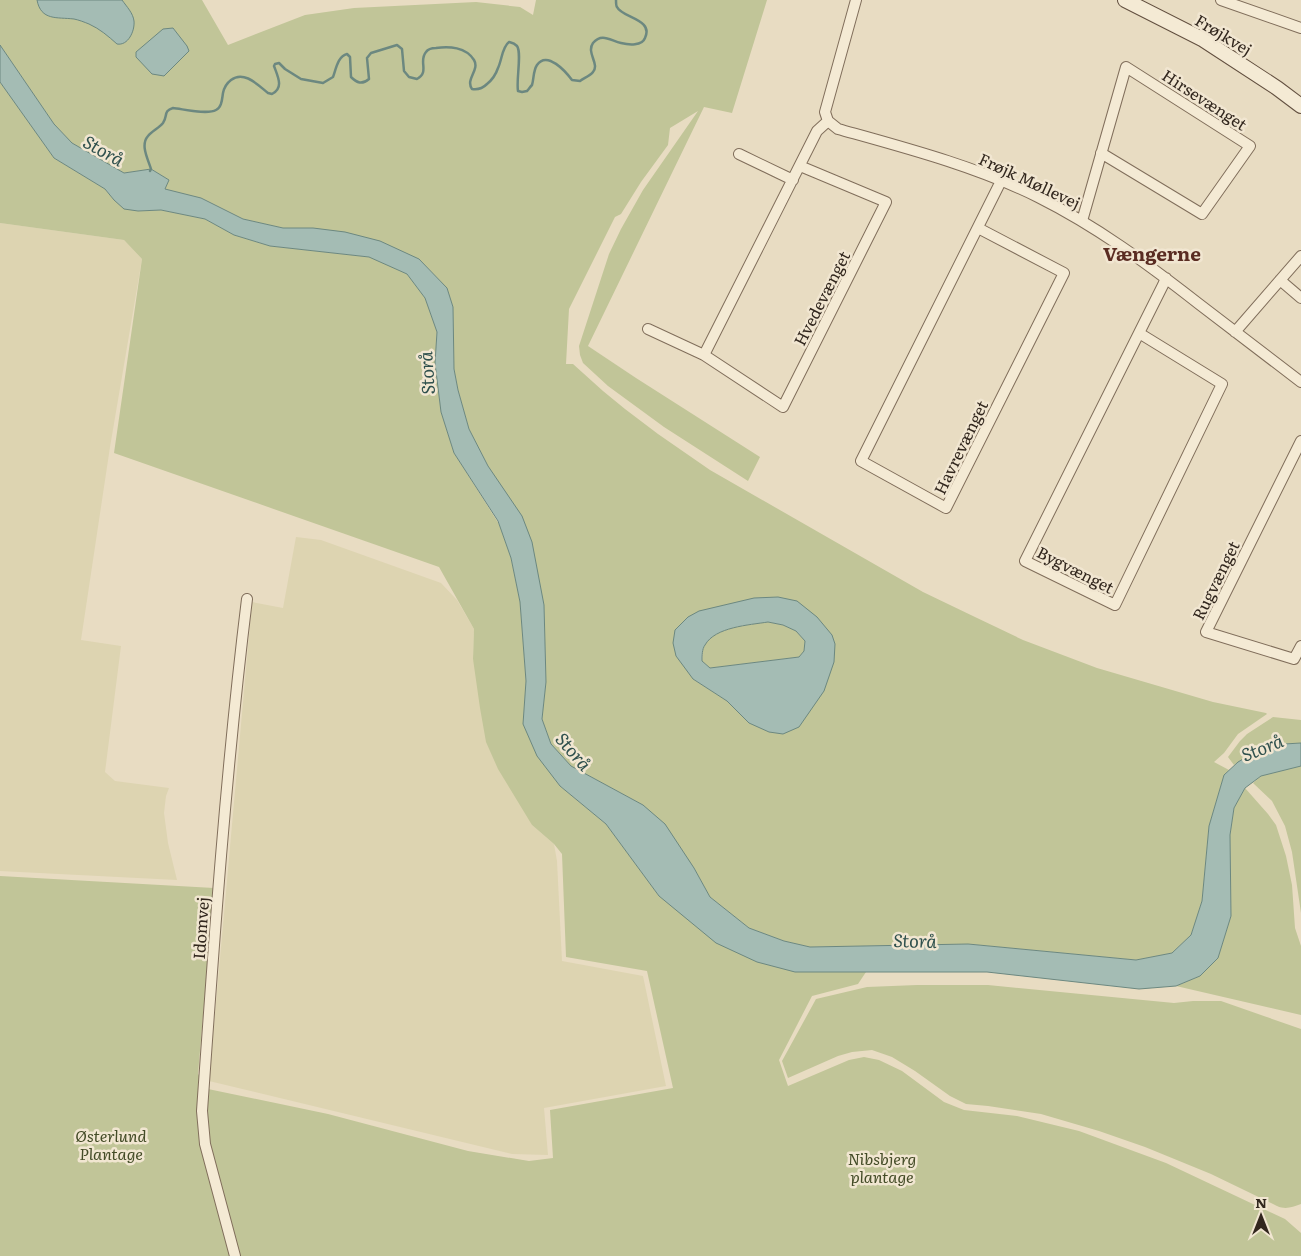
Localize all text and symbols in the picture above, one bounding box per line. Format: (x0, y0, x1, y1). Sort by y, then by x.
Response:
street label: Frøjkvej (1191, 8, 1257, 60)
street label: Hirsevænget (1158, 62, 1253, 136)
water label: Storå (79, 128, 130, 173)
street label: Frøjk Møllevej (975, 146, 1085, 214)
district label: Vængerne (1103, 239, 1201, 267)
street label: Hvedevænget (787, 246, 855, 350)
water label: Storå (411, 350, 441, 395)
street label: Havrevænget (927, 395, 993, 498)
street label: Rugvænget (1185, 536, 1245, 624)
street label: Bygvænget (1033, 539, 1119, 599)
water label: Storå (550, 726, 599, 777)
water label: Storå (1237, 726, 1288, 768)
street label: Idomvej (186, 896, 214, 960)
water label: Storå (893, 926, 937, 954)
park label: Østerlund Plantage (75, 1123, 148, 1165)
park label: Nibsbjerg plantage (848, 1146, 916, 1188)
north arrow (1236, 1191, 1286, 1241)
text: N (1255, 1192, 1267, 1212)

